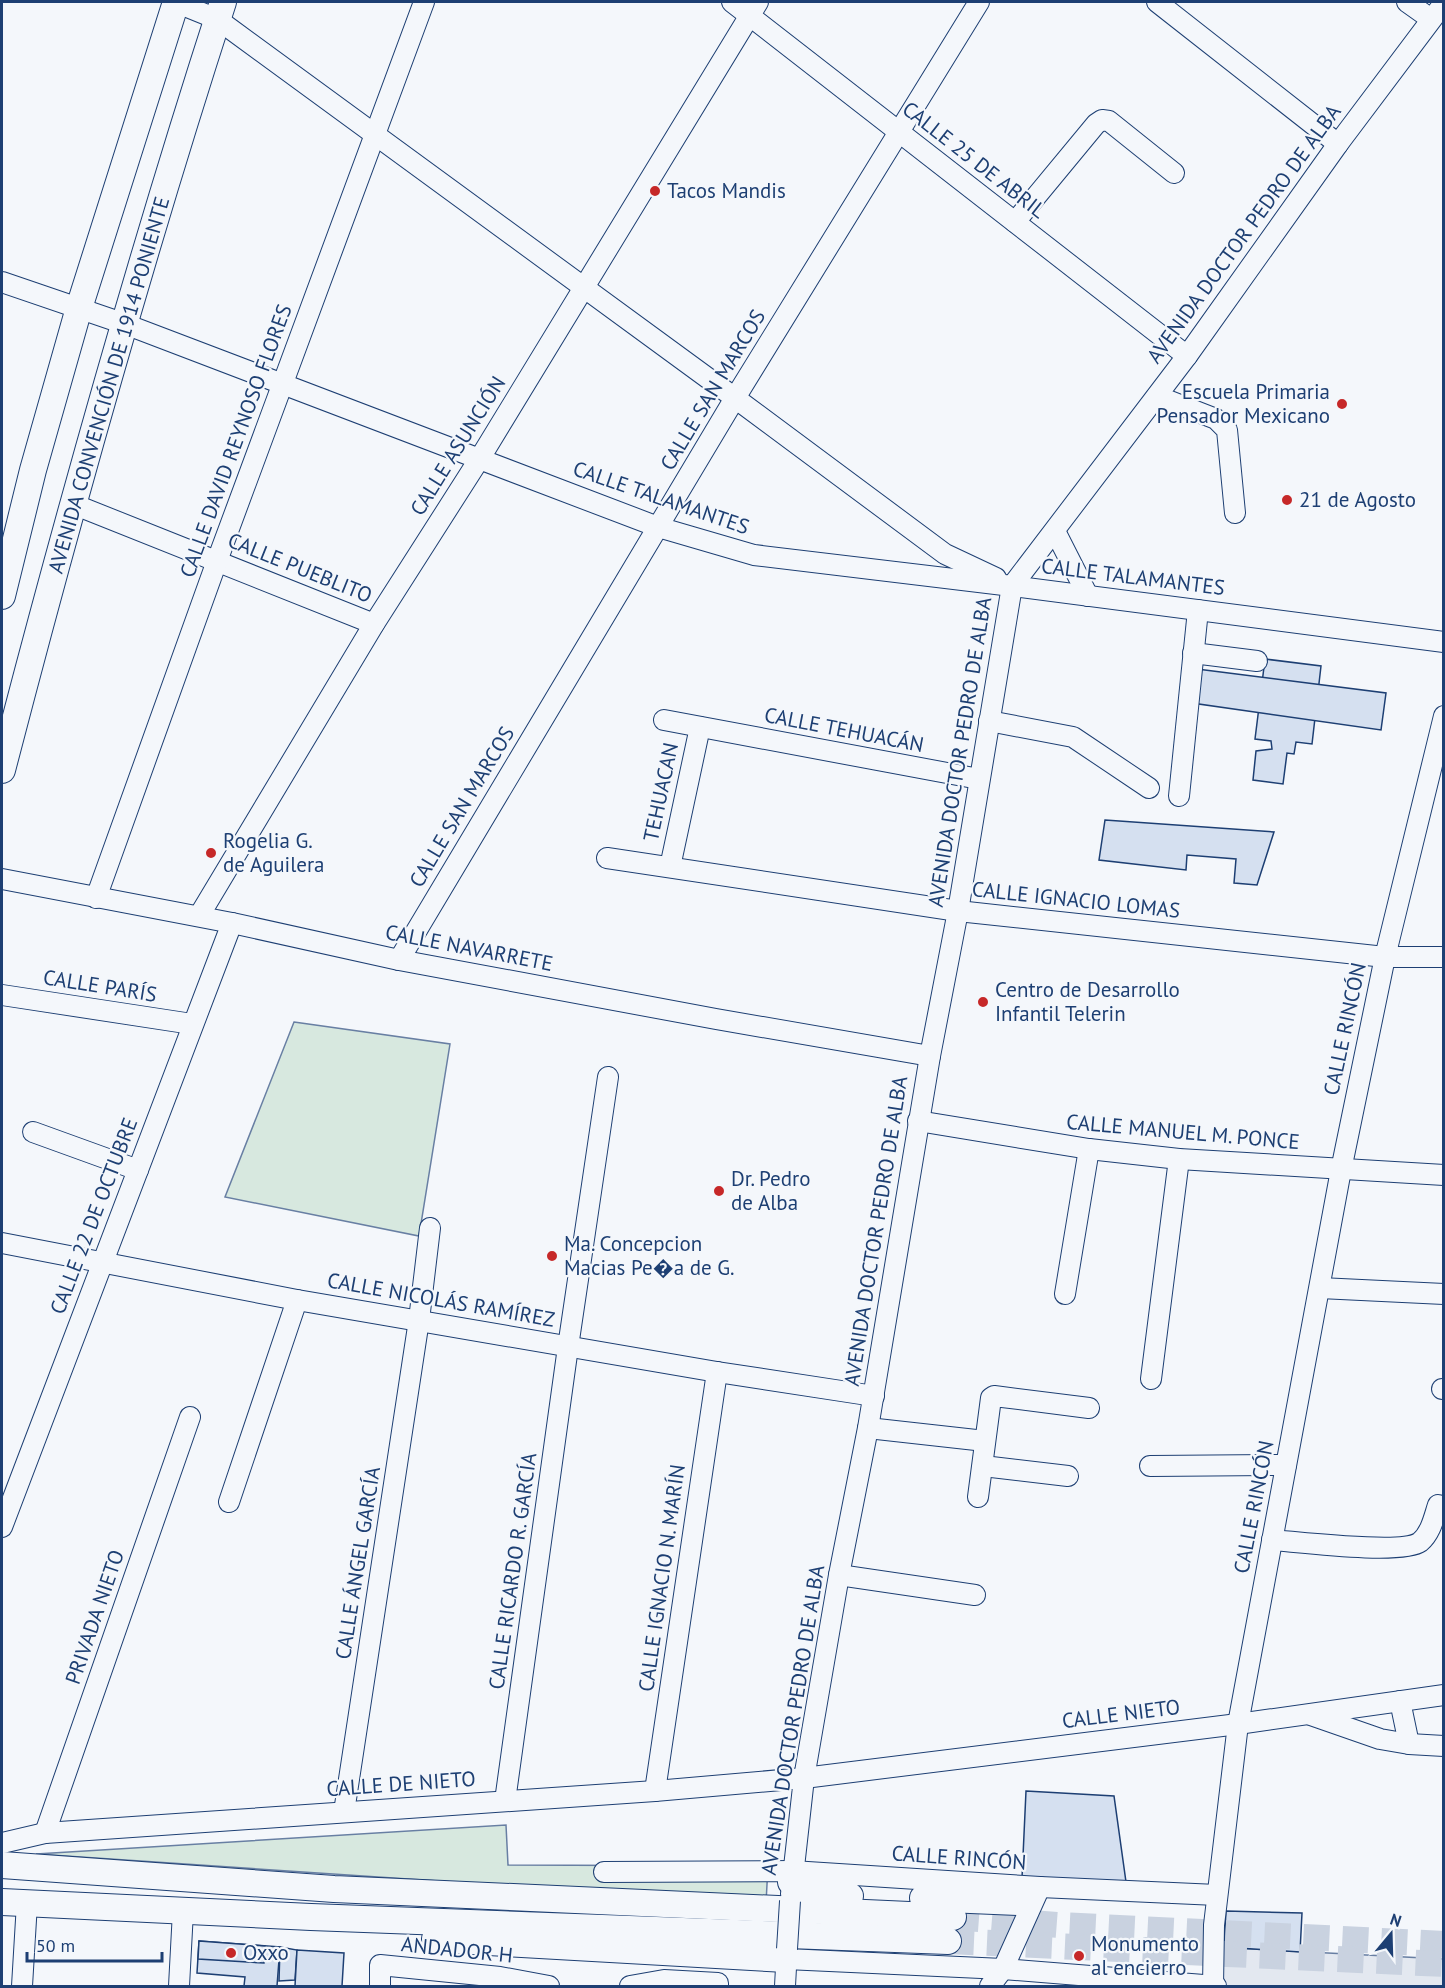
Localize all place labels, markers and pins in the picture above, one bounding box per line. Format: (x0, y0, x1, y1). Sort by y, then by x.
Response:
place label: Tacos Mandis (667, 177, 786, 204)
marker: Tacos Mandis (648, 184, 662, 198)
place label: Escuela Primaria Pensador Mexicano (1156, 378, 1330, 429)
marker: Escuela Primaria Pensador Mexicano (1335, 397, 1349, 411)
place label: 21 de Agosto (1299, 486, 1416, 513)
marker: 21 de Agosto (1280, 493, 1294, 507)
place label: Rogelia G. de Aguilera (223, 827, 325, 878)
marker: Rogelia G. de Aguilera (204, 846, 218, 860)
place label: Centro de Desarrollo Infantil Telerin (995, 976, 1180, 1027)
marker: Centro de Desarrollo Infantil Telerin (976, 995, 990, 1009)
place label: Dr. Pedro de Alba (731, 1165, 810, 1216)
marker: Dr. Pedro de Alba (712, 1184, 726, 1198)
place label: Ma. Concepcion Macias Pe�a de G. (564, 1230, 735, 1281)
marker: Ma. Concepcion Macias Pe�a de G. (545, 1249, 559, 1263)
place label: Monumento al encierro (1091, 1930, 1199, 1981)
place label: Oxxo (243, 1939, 289, 1966)
marker: Oxxo (224, 1946, 238, 1960)
marker: Monumento al encierro (1072, 1949, 1086, 1963)

